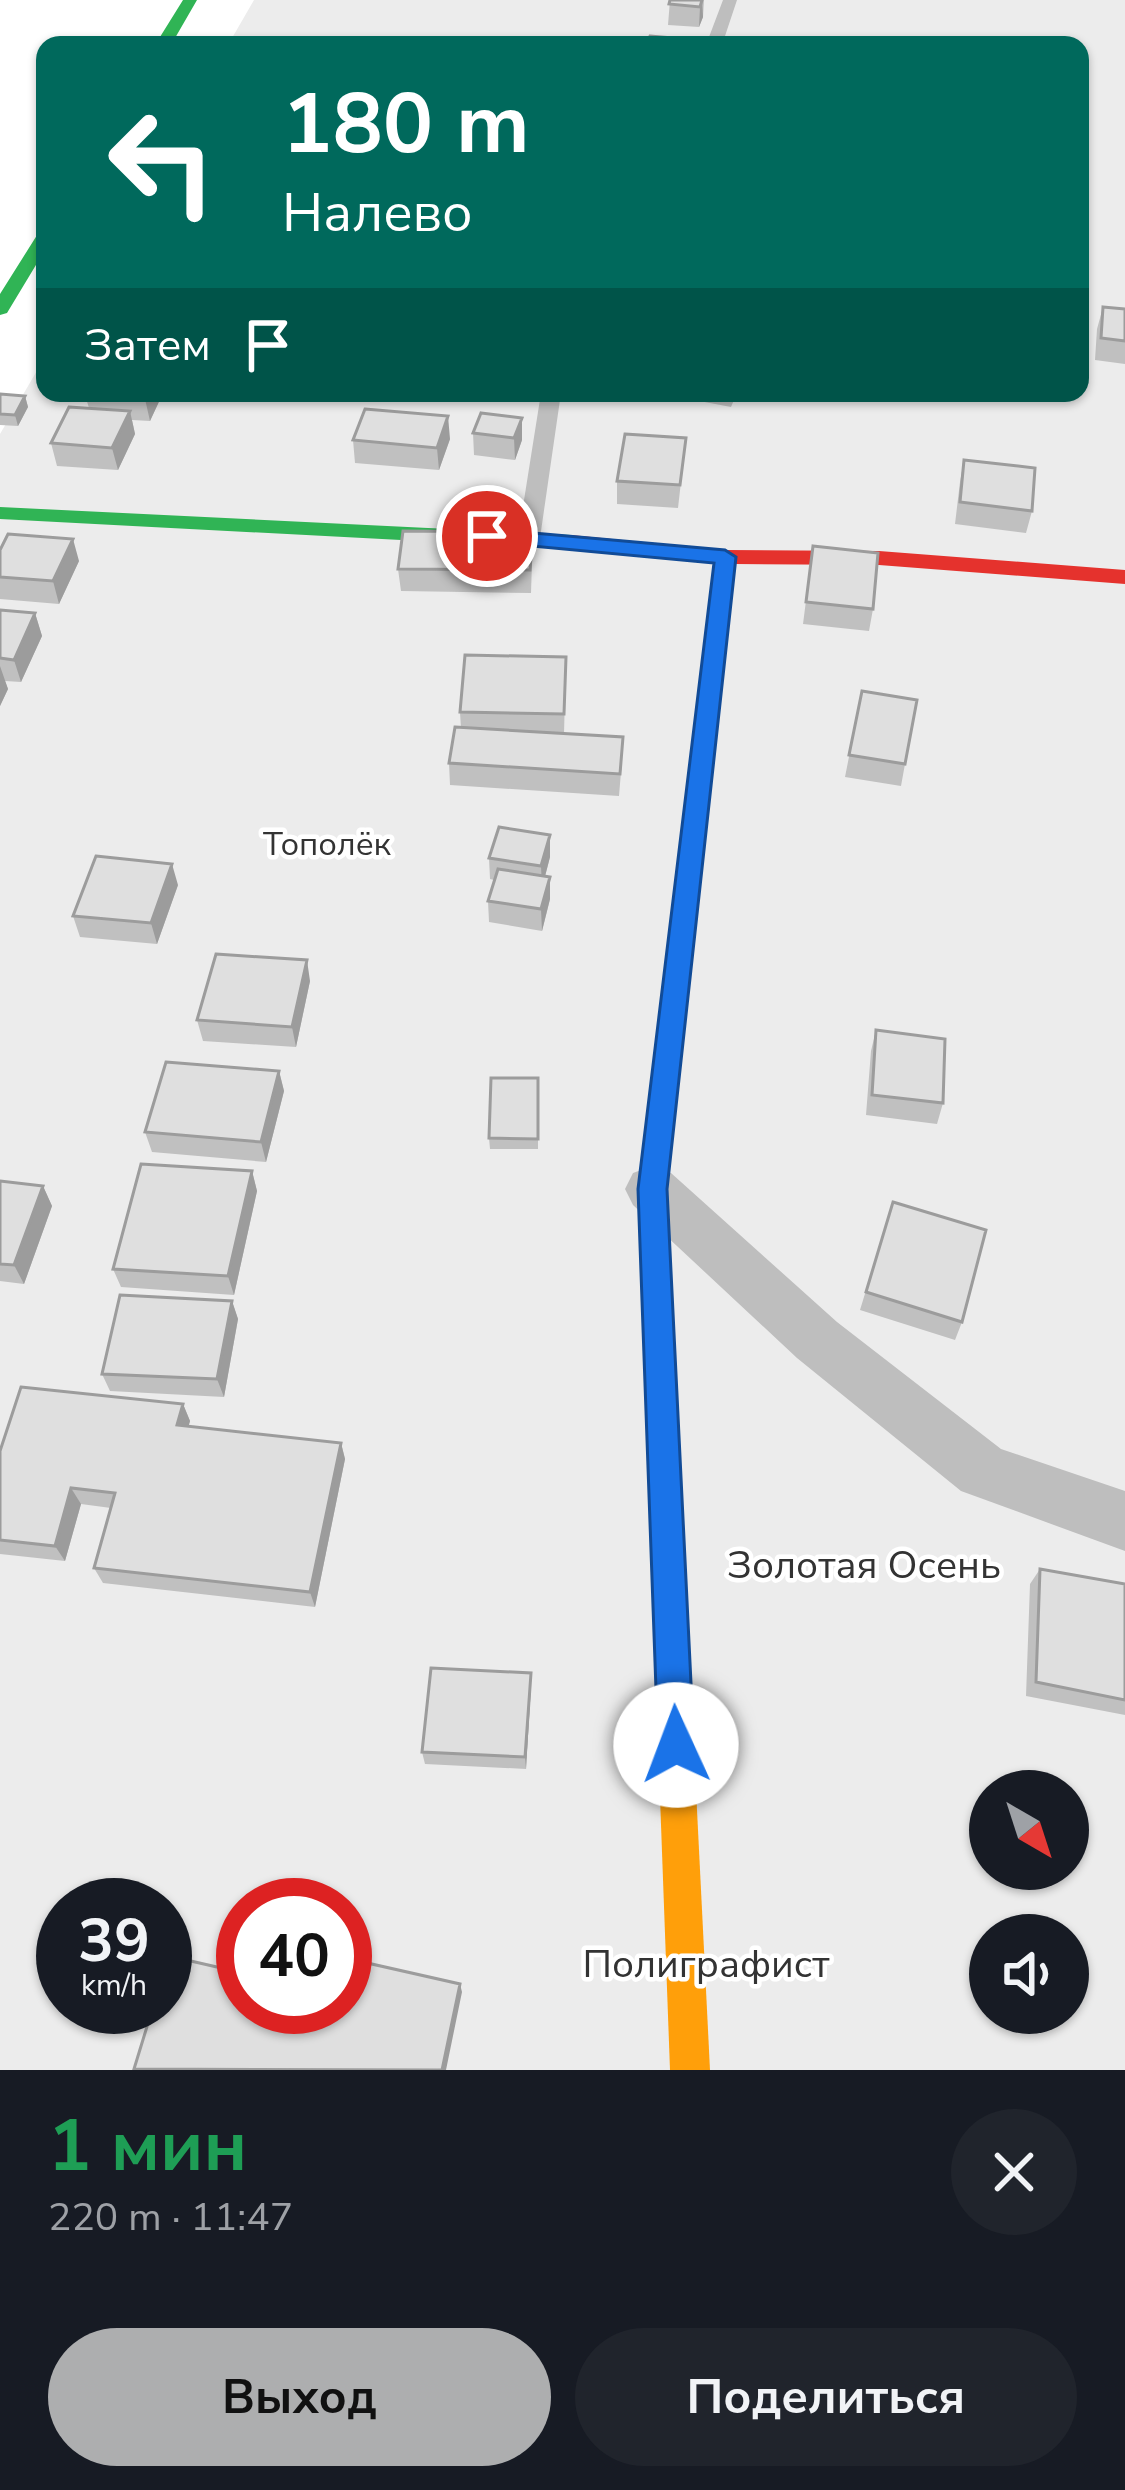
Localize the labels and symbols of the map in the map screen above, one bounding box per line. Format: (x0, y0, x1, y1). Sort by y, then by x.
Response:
pin (436, 485, 538, 587)
park label: Тополёк (263, 822, 392, 867)
park label: Золотая Осень (727, 1539, 1001, 1592)
position arrow (613, 1682, 739, 1808)
north arrow (969, 1770, 1089, 1890)
speed limit sign: 40 (216, 1878, 372, 2034)
park label: Полиграфист (583, 1938, 830, 1991)

